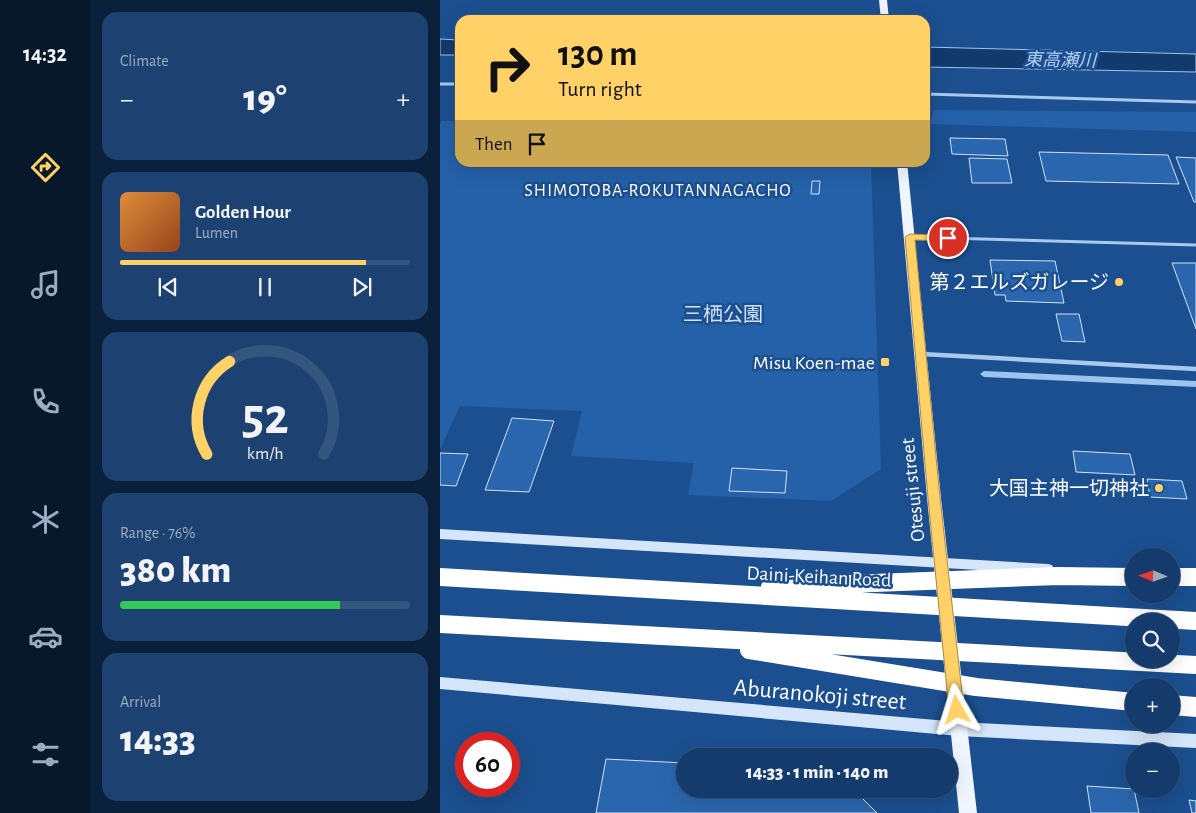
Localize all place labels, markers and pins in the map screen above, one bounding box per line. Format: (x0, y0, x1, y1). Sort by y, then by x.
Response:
pin (927, 217, 969, 259)
place label: 第２エルズガレージ (929, 272, 1109, 293)
marker: 第２エルズガレージ (1113, 276, 1125, 288)
place label: Misu Koen-mae (753, 353, 875, 373)
marker: Misu Koen-mae (879, 356, 891, 368)
place label: 大国主神一切神社 (989, 478, 1149, 499)
marker: 大国主神一切神社 (1153, 482, 1165, 494)

